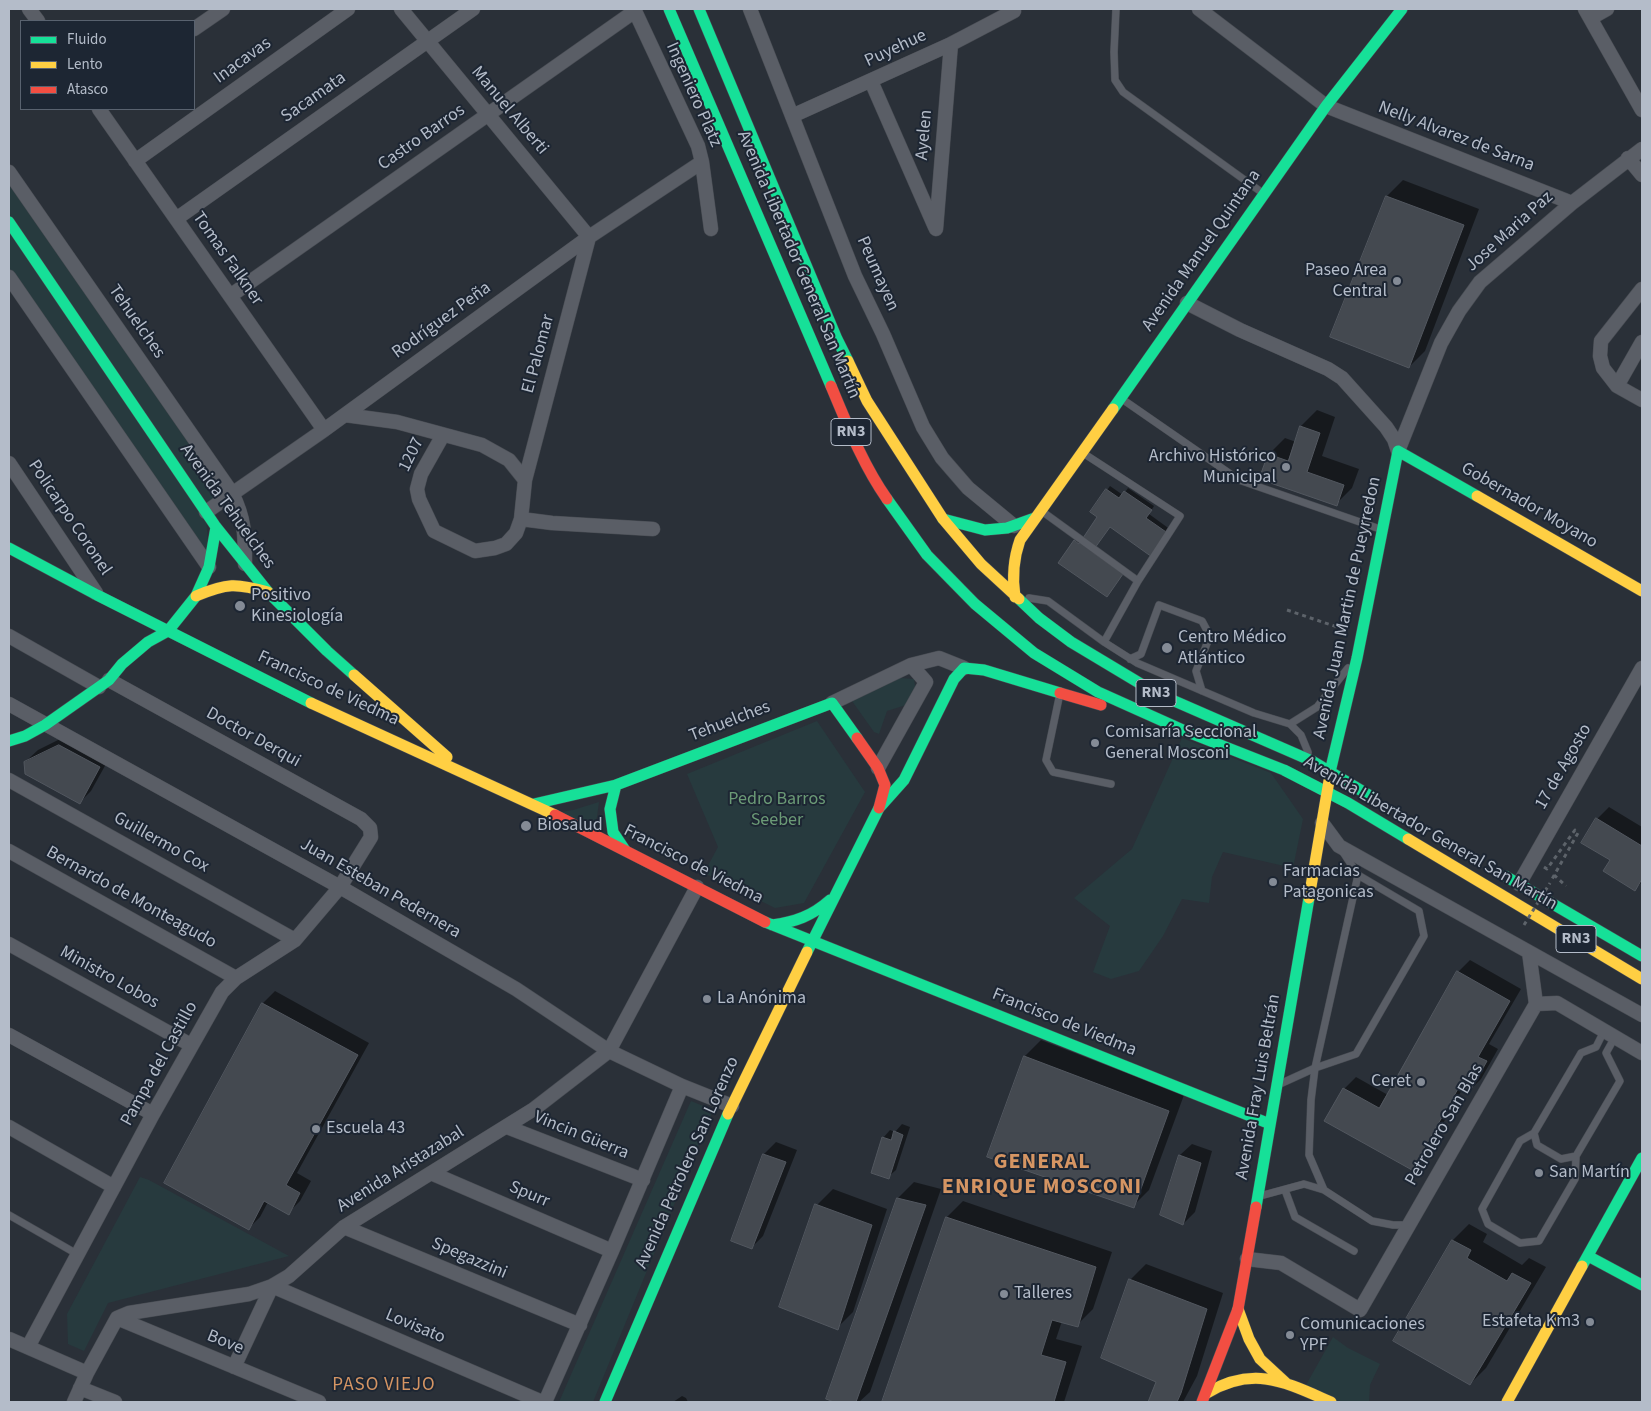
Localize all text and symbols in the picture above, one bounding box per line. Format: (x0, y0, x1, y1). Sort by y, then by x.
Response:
legend (20, 20, 195, 110)
street label: Puyehue (862, 25, 930, 73)
text: Fluido (67, 29, 107, 50)
street label: Inacavas (210, 33, 276, 89)
street label: Ingeniero Platz (660, 39, 726, 151)
text: Lento (67, 54, 103, 75)
street label: Manuel Alberti (466, 62, 552, 160)
street label: Sacamata (277, 68, 351, 128)
text: Atasco (67, 79, 108, 100)
street label: Nelly Alvarez de Sarna (1375, 97, 1537, 177)
street label: Castro Barros (374, 100, 470, 176)
street label: Ayelen (912, 109, 938, 161)
street label: Avenida Libertador General San Martín (732, 128, 864, 402)
street label: Avenida Manuel Quintana (1138, 166, 1266, 336)
street label: Jose Maria Paz (1462, 187, 1558, 277)
street label: Tomas Falkner (187, 208, 267, 310)
street label: Peumayen (851, 233, 903, 315)
place label: Paseo Area Central (1305, 260, 1387, 302)
marker: Paseo Area Central (1391, 275, 1403, 287)
street label: Rodríguez Peña (388, 278, 496, 364)
street label: Tehuelches (103, 281, 169, 363)
street label: El Palomar (518, 312, 560, 396)
road number: RN3 (831, 418, 871, 446)
street label: 1207 (394, 434, 430, 476)
street label: Avenida Tehuelches (175, 440, 279, 574)
place label: Archivo Histórico Municipal (1149, 446, 1276, 488)
street label: Policarpo Coronel (22, 456, 116, 580)
street label: Gobernador Moyano (1457, 458, 1601, 554)
marker: Archivo Histórico Municipal (1280, 461, 1292, 473)
street label: Avenida Juan Martin de Pueyrredon (1310, 475, 1386, 741)
place label: Positivo Kinesiología (251, 585, 343, 628)
marker: Positivo Kinesiología (233, 599, 247, 613)
place label: Centro Médico Atlántico (1178, 627, 1287, 670)
marker: Centro Médico Atlántico (1160, 641, 1174, 655)
street label: Francisco de Viedma (254, 647, 402, 731)
road number: RN3 (1136, 680, 1176, 706)
street label: Tehuelches (686, 697, 774, 747)
street label: Doctor Derqui (202, 703, 304, 773)
street label: 17 de Agosto (1531, 720, 1597, 814)
place label: Comisaría Seccional General Mosconi (1105, 722, 1257, 764)
marker: Comisaría Seccional General Mosconi (1089, 737, 1101, 749)
street label: Avenida Libertador General San Martín (1299, 752, 1561, 916)
park label: Pedro Barros Seeber (728, 789, 826, 832)
street label: Guillermo Cox (110, 808, 212, 878)
place label: Biosalud (537, 815, 603, 837)
marker: Biosalud (519, 819, 533, 833)
street label: Francisco de Viedma (620, 820, 766, 910)
street label: Juan Esteban Pedernera (296, 834, 464, 944)
street label: Bernardo de Monteagudo (42, 842, 220, 954)
place label: Farmacias Patagonicas (1283, 861, 1374, 904)
marker: Farmacias Patagonicas (1267, 876, 1279, 888)
road number: RN3 (1556, 926, 1596, 952)
street label: Ministro Lobos (56, 942, 162, 1014)
street label: Francisco de Viedma (989, 984, 1139, 1062)
place label: La Anónima (717, 988, 806, 1010)
street label: Avenida Fray Luis Beltrán (1232, 992, 1286, 1182)
marker: La Anónima (701, 993, 713, 1005)
street label: Pampa del Castillo (117, 998, 203, 1130)
street label: Avenida Petrolero San Lorenzo (631, 1054, 745, 1272)
street label: Petrolero San Blas (1401, 1060, 1489, 1190)
place label: Ceret (1371, 1071, 1411, 1093)
marker: Ceret (1415, 1076, 1427, 1088)
street label: Vincin Güerra (530, 1107, 632, 1165)
place label: Escuela 43 (326, 1118, 405, 1140)
street label: Avenida Aristazabal (333, 1122, 469, 1218)
marker: Escuela 43 (310, 1123, 322, 1135)
district label: GENERAL ENRIQUE MOSCONI (940, 1150, 1144, 1202)
place label: San Martín (1549, 1162, 1630, 1184)
marker: San Martín (1533, 1167, 1545, 1179)
street label: Spurr (506, 1177, 552, 1213)
street label: Spegazzini (428, 1233, 510, 1285)
place label: Talleres (1014, 1283, 1072, 1305)
marker: Talleres (998, 1288, 1010, 1300)
street label: Lovisato (382, 1305, 448, 1349)
place label: Estafeta Km3 (1482, 1311, 1580, 1333)
place label: Comunicaciones YPF (1300, 1314, 1425, 1356)
marker: Estafeta Km3 (1584, 1316, 1596, 1328)
street label: Bove (204, 1326, 246, 1360)
marker: Comunicaciones YPF (1284, 1329, 1296, 1341)
district label: PASO VIEJO (331, 1375, 437, 1397)

